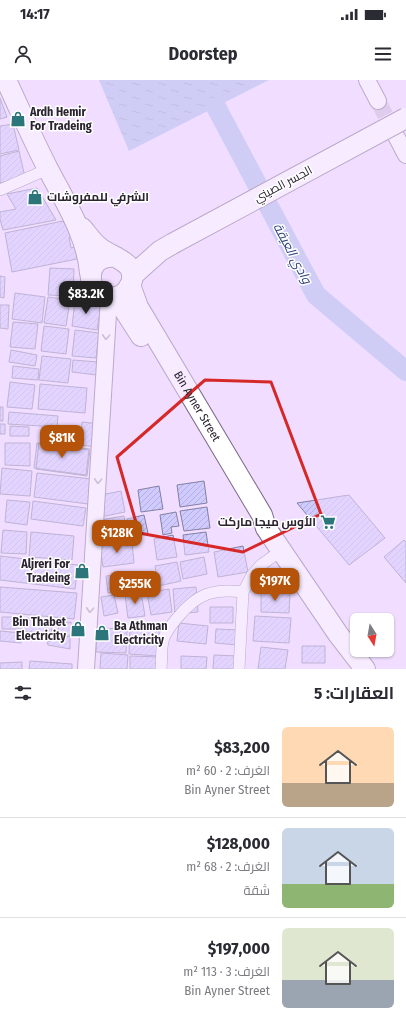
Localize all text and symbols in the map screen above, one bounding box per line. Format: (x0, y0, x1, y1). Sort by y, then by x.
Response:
text: 14:17 (20, 5, 50, 23)
icon: person (12, 43, 34, 65)
text: Doorstep (168, 43, 238, 65)
icon: menu (372, 43, 394, 65)
place label: Ardh Hemir For Tradeing (29, 105, 92, 133)
shop icon: Ardh Hemir For Tradeing (9, 110, 27, 128)
street label: الجسر الصيني (251, 163, 316, 208)
shop icon: الشرفي للمفروشات (26, 188, 44, 206)
place label: الشرفي للمفروشات (47, 190, 149, 207)
water label: وادي العيقة (268, 220, 315, 288)
pin: $83.2K (53, 281, 119, 315)
text: $83.2K (68, 286, 104, 301)
one-way arrow (102, 334, 111, 340)
street label: Bin Ayner Street (171, 369, 224, 444)
pin: $81K (38, 425, 86, 459)
text: $81K (49, 430, 75, 445)
one-way arrow (93, 478, 102, 484)
supermarket icon: الأوس ميجا ماركت (319, 513, 337, 531)
place label: الأوس ميجا ماركت (218, 515, 316, 530)
pin: $128K (89, 520, 145, 554)
text: $128K (101, 525, 133, 540)
place label: Aljreri For Tradeing (20, 557, 71, 585)
shop icon: Aljreri For Tradeing (73, 562, 91, 580)
pin: $197K (247, 568, 303, 602)
pin: $255K (107, 571, 163, 605)
text: $197K (259, 573, 291, 588)
text: $255K (119, 576, 151, 591)
one-way arrow (86, 607, 94, 613)
north arrow (350, 613, 394, 657)
map controls (350, 613, 394, 657)
place label: Bin Thabet Electricity (12, 615, 67, 643)
place label: Ba Athman Electricity (114, 619, 168, 647)
shop icon: Bin Thabet Electricity (69, 620, 87, 638)
shop icon: Ba Athman Electricity (93, 624, 111, 642)
icon: filters (12, 682, 34, 704)
text: العقارات: 5 (314, 683, 394, 704)
text: $83,200 (214, 737, 270, 758)
icon: home (314, 743, 362, 791)
text: الغرف: 2 · 60 m² (186, 763, 270, 778)
text: Bin Ayner Street (184, 782, 270, 797)
text: $128,000 (207, 833, 270, 854)
icon: home (314, 844, 362, 892)
text: الغرف: 2 · 68 m² (186, 859, 270, 874)
text: شقة (243, 883, 270, 898)
text: $197,000 (208, 938, 270, 959)
icon: home (314, 944, 362, 992)
text: الغرف: 3 · 113 m² (183, 964, 270, 979)
text: Bin Ayner Street (184, 983, 270, 998)

